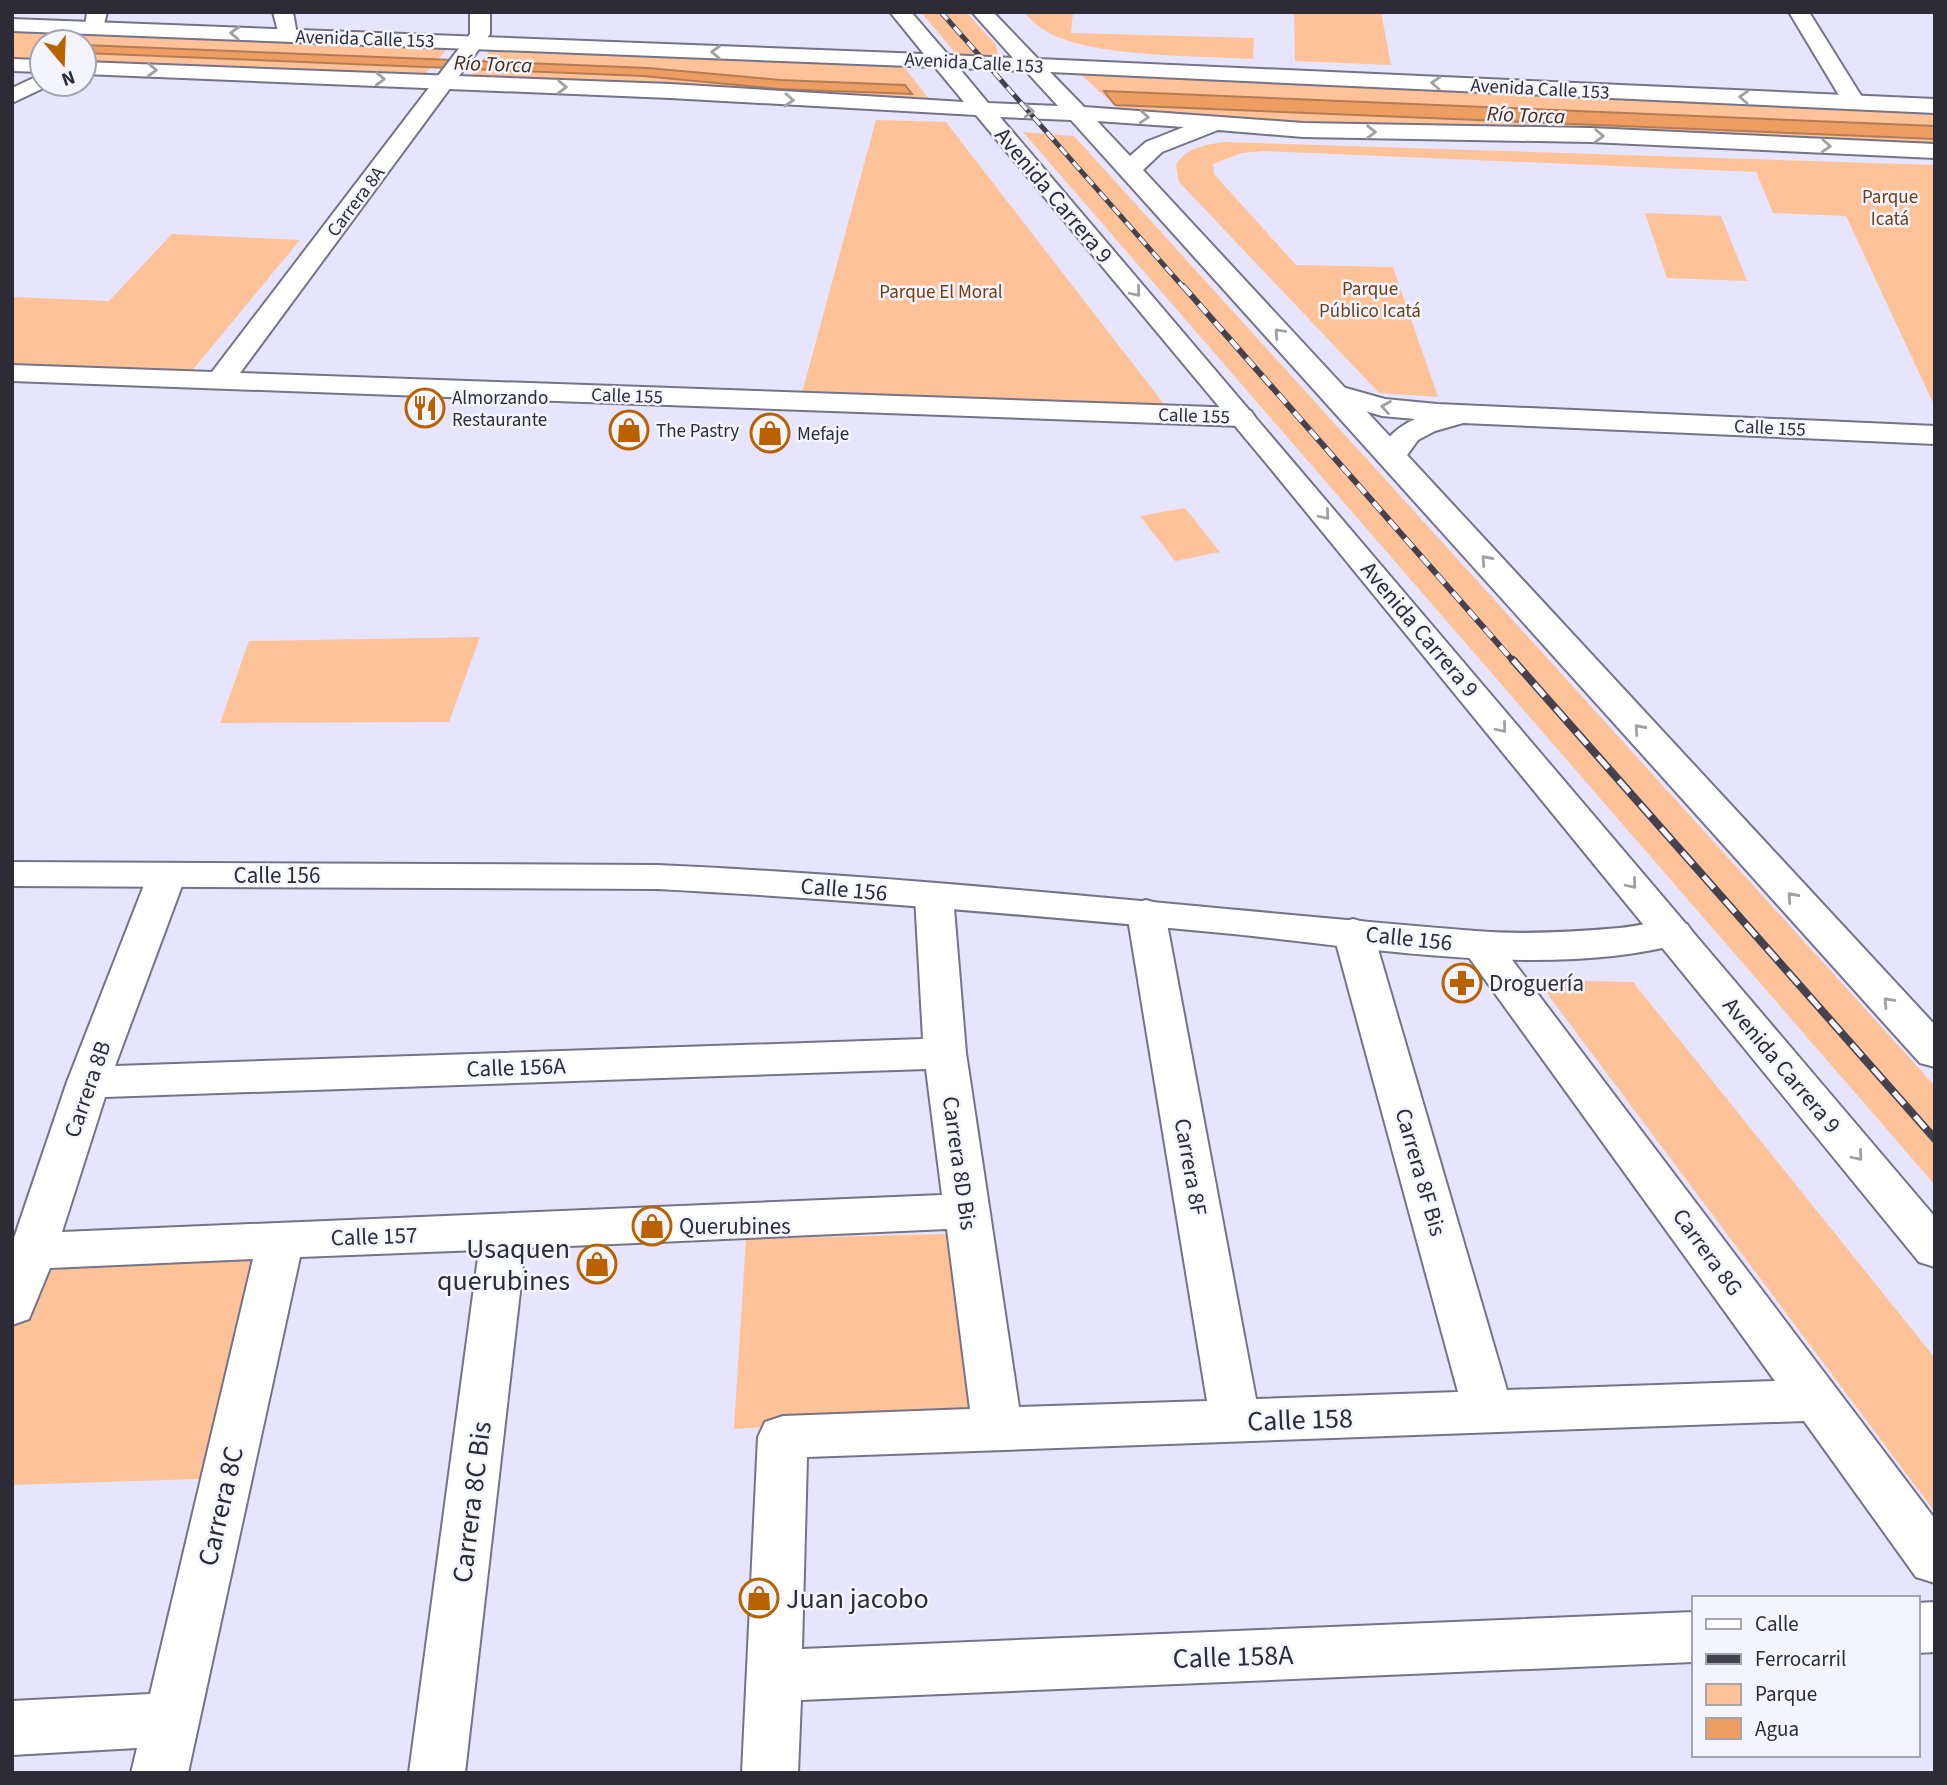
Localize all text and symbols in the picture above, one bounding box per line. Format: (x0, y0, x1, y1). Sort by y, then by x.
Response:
street label: Avenida Calle 153 (295, 24, 435, 55)
one-way arrow (229, 26, 240, 41)
north arrow (28, 28, 98, 98)
one-way arrow (710, 44, 721, 59)
street label: Avenida Calle 153 (904, 46, 1044, 81)
water label: Río Torca (453, 48, 533, 80)
text: N (58, 63, 78, 92)
one-way arrow (147, 63, 158, 78)
one-way arrow (374, 72, 385, 87)
street label: Avenida Calle 153 (1470, 72, 1610, 107)
one-way arrow (1430, 76, 1441, 91)
one-way arrow (557, 79, 568, 94)
one-way arrow (1738, 90, 1749, 105)
one-way arrow (784, 92, 795, 107)
water label: Río Torca (1486, 99, 1566, 131)
one-way arrow (1024, 104, 1035, 119)
one-way arrow (1139, 109, 1150, 124)
street label: Avenida Carrera 9 (987, 120, 1120, 270)
one-way arrow (1366, 124, 1377, 139)
one-way arrow (1594, 128, 1605, 143)
one-way arrow (1821, 138, 1832, 153)
street label: Carrera 8A (321, 160, 392, 243)
park label: Parque Icatá (1862, 184, 1918, 233)
park label: Parque Público Icatá (1319, 276, 1421, 325)
park label: Parque El Moral (879, 279, 1003, 306)
one-way arrow (1128, 284, 1140, 297)
one-way arrow (1275, 328, 1288, 341)
street label: Calle 155 (591, 382, 663, 411)
place label: Almorzando Restaurante (452, 385, 548, 434)
restaurant icon: Almorzando Restaurante (404, 387, 446, 429)
one-way arrow (1380, 400, 1392, 415)
street label: Calle 155 (1158, 402, 1230, 431)
shop icon: The Pastry (608, 409, 650, 451)
shop icon: Mefaje (749, 412, 791, 454)
street label: Calle 155 (1733, 413, 1806, 444)
place label: The Pastry (656, 418, 739, 445)
place label: Mefaje (797, 421, 849, 448)
one-way arrow (1317, 507, 1329, 520)
street label: Avenida Carrera 9 (1353, 554, 1486, 704)
one-way arrow (1482, 555, 1494, 568)
one-way arrow (1494, 719, 1506, 732)
one-way arrow (1635, 724, 1647, 737)
street label: Calle 156 (234, 859, 320, 892)
street label: Calle 156 (799, 869, 889, 910)
one-way arrow (1624, 876, 1636, 889)
one-way arrow (1787, 892, 1800, 905)
street label: Calle 156 (1364, 918, 1454, 959)
pharmacy icon: Droguería (1441, 962, 1483, 1004)
place label: Droguería (1489, 967, 1584, 1000)
street label: Avenida Carrera 9 (1715, 990, 1848, 1140)
one-way arrow (1884, 997, 1897, 1010)
street label: Carrera 8B (56, 1036, 119, 1142)
street label: Calle 156A (466, 1049, 567, 1086)
street label: Carrera 8D Bis (934, 1094, 985, 1232)
street label: Carrera 8F Bis (1387, 1104, 1455, 1240)
street label: Carrera 8F (1166, 1116, 1215, 1218)
one-way arrow (1850, 1147, 1862, 1160)
street label: Carrera 8G (1665, 1202, 1751, 1303)
shop icon: Querubines (631, 1205, 673, 1247)
place label: Querubines (679, 1210, 791, 1243)
street label: Calle 157 (330, 1218, 418, 1255)
place label: Usaquen querubines (437, 1229, 570, 1301)
shop icon: Usaquen querubines (576, 1243, 618, 1285)
street label: Calle 158 (1247, 1398, 1354, 1442)
street label: Carrera 8C Bis (442, 1419, 502, 1585)
street label: Carrera 8C (188, 1442, 254, 1570)
shop icon: Juan jacobo (738, 1577, 780, 1619)
place label: Juan jacobo (786, 1579, 929, 1619)
legend (1692, 1596, 1919, 1757)
text: Calle (1755, 1609, 1799, 1639)
street label: Calle 158A (1172, 1635, 1295, 1679)
text: Ferrocarril (1755, 1644, 1846, 1674)
text: Parque (1755, 1679, 1817, 1709)
text: Agua (1755, 1714, 1799, 1744)

